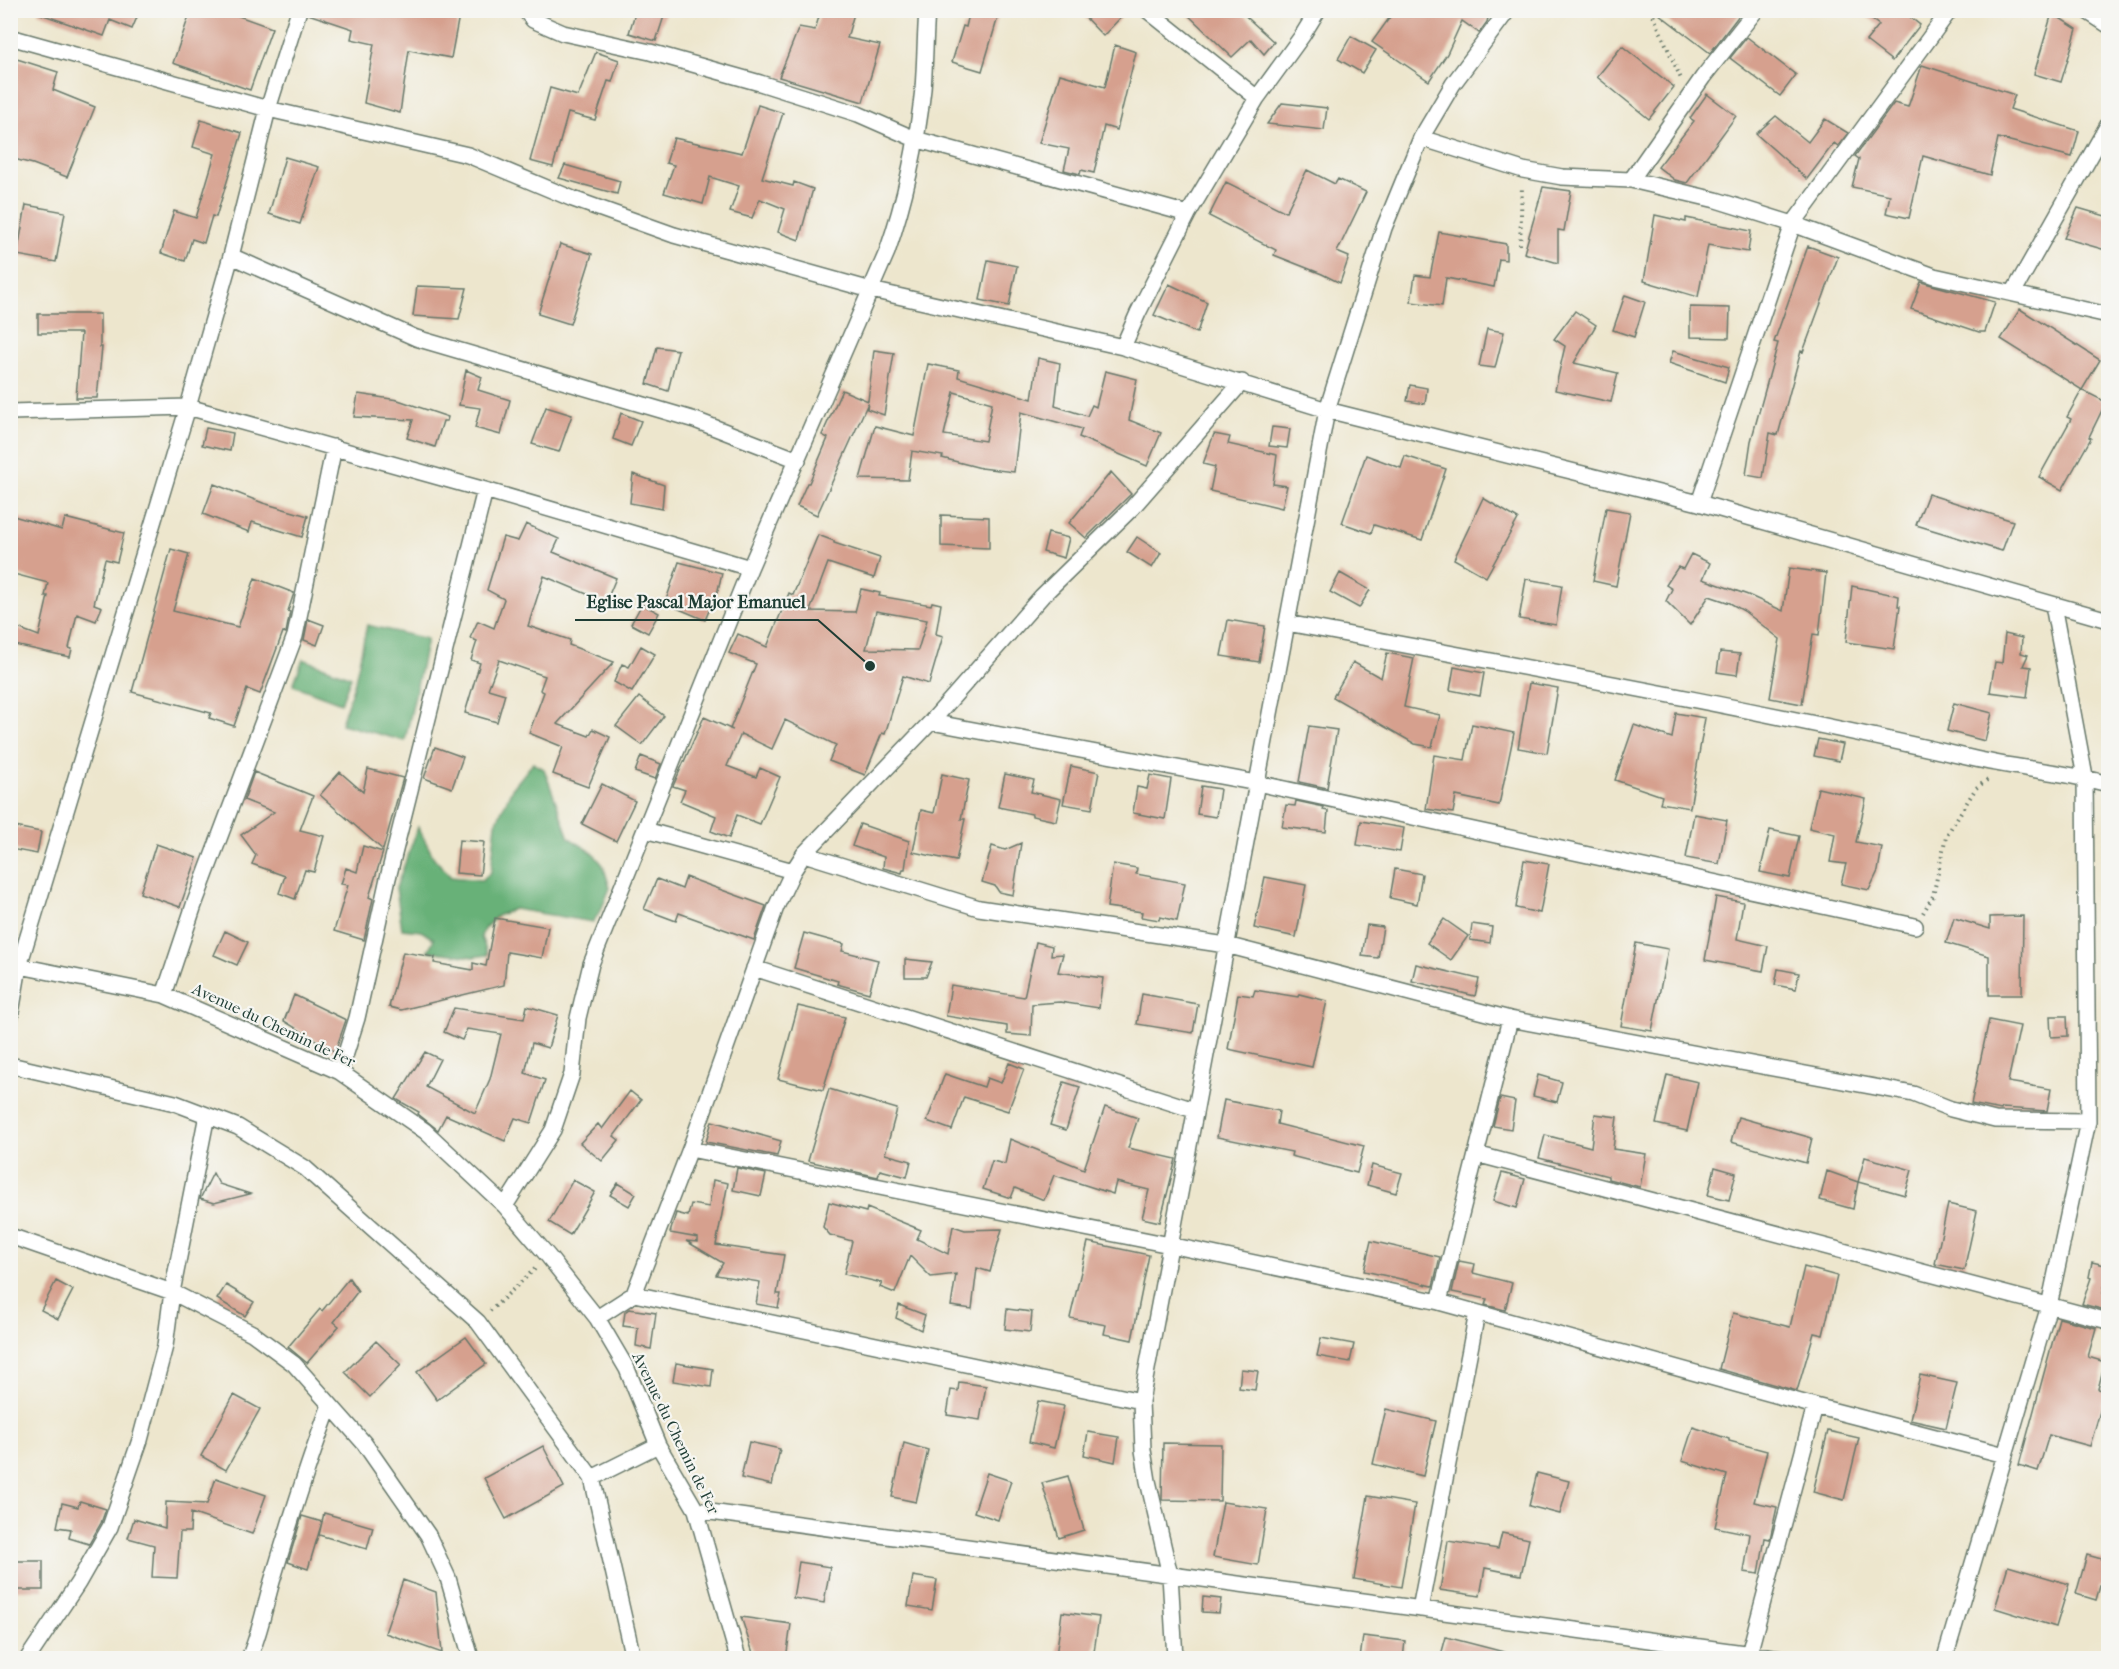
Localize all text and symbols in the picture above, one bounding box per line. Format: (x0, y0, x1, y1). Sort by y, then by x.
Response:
callout: Eglise Pascal Major Emanuel (575, 584, 818, 620)
text: Eglise Pascal Major Emanuel (586, 592, 807, 613)
street label: Avenue du Chemin de Fer (188, 978, 359, 1071)
street label: Avenue du Chemin de Fer (628, 1348, 724, 1517)

